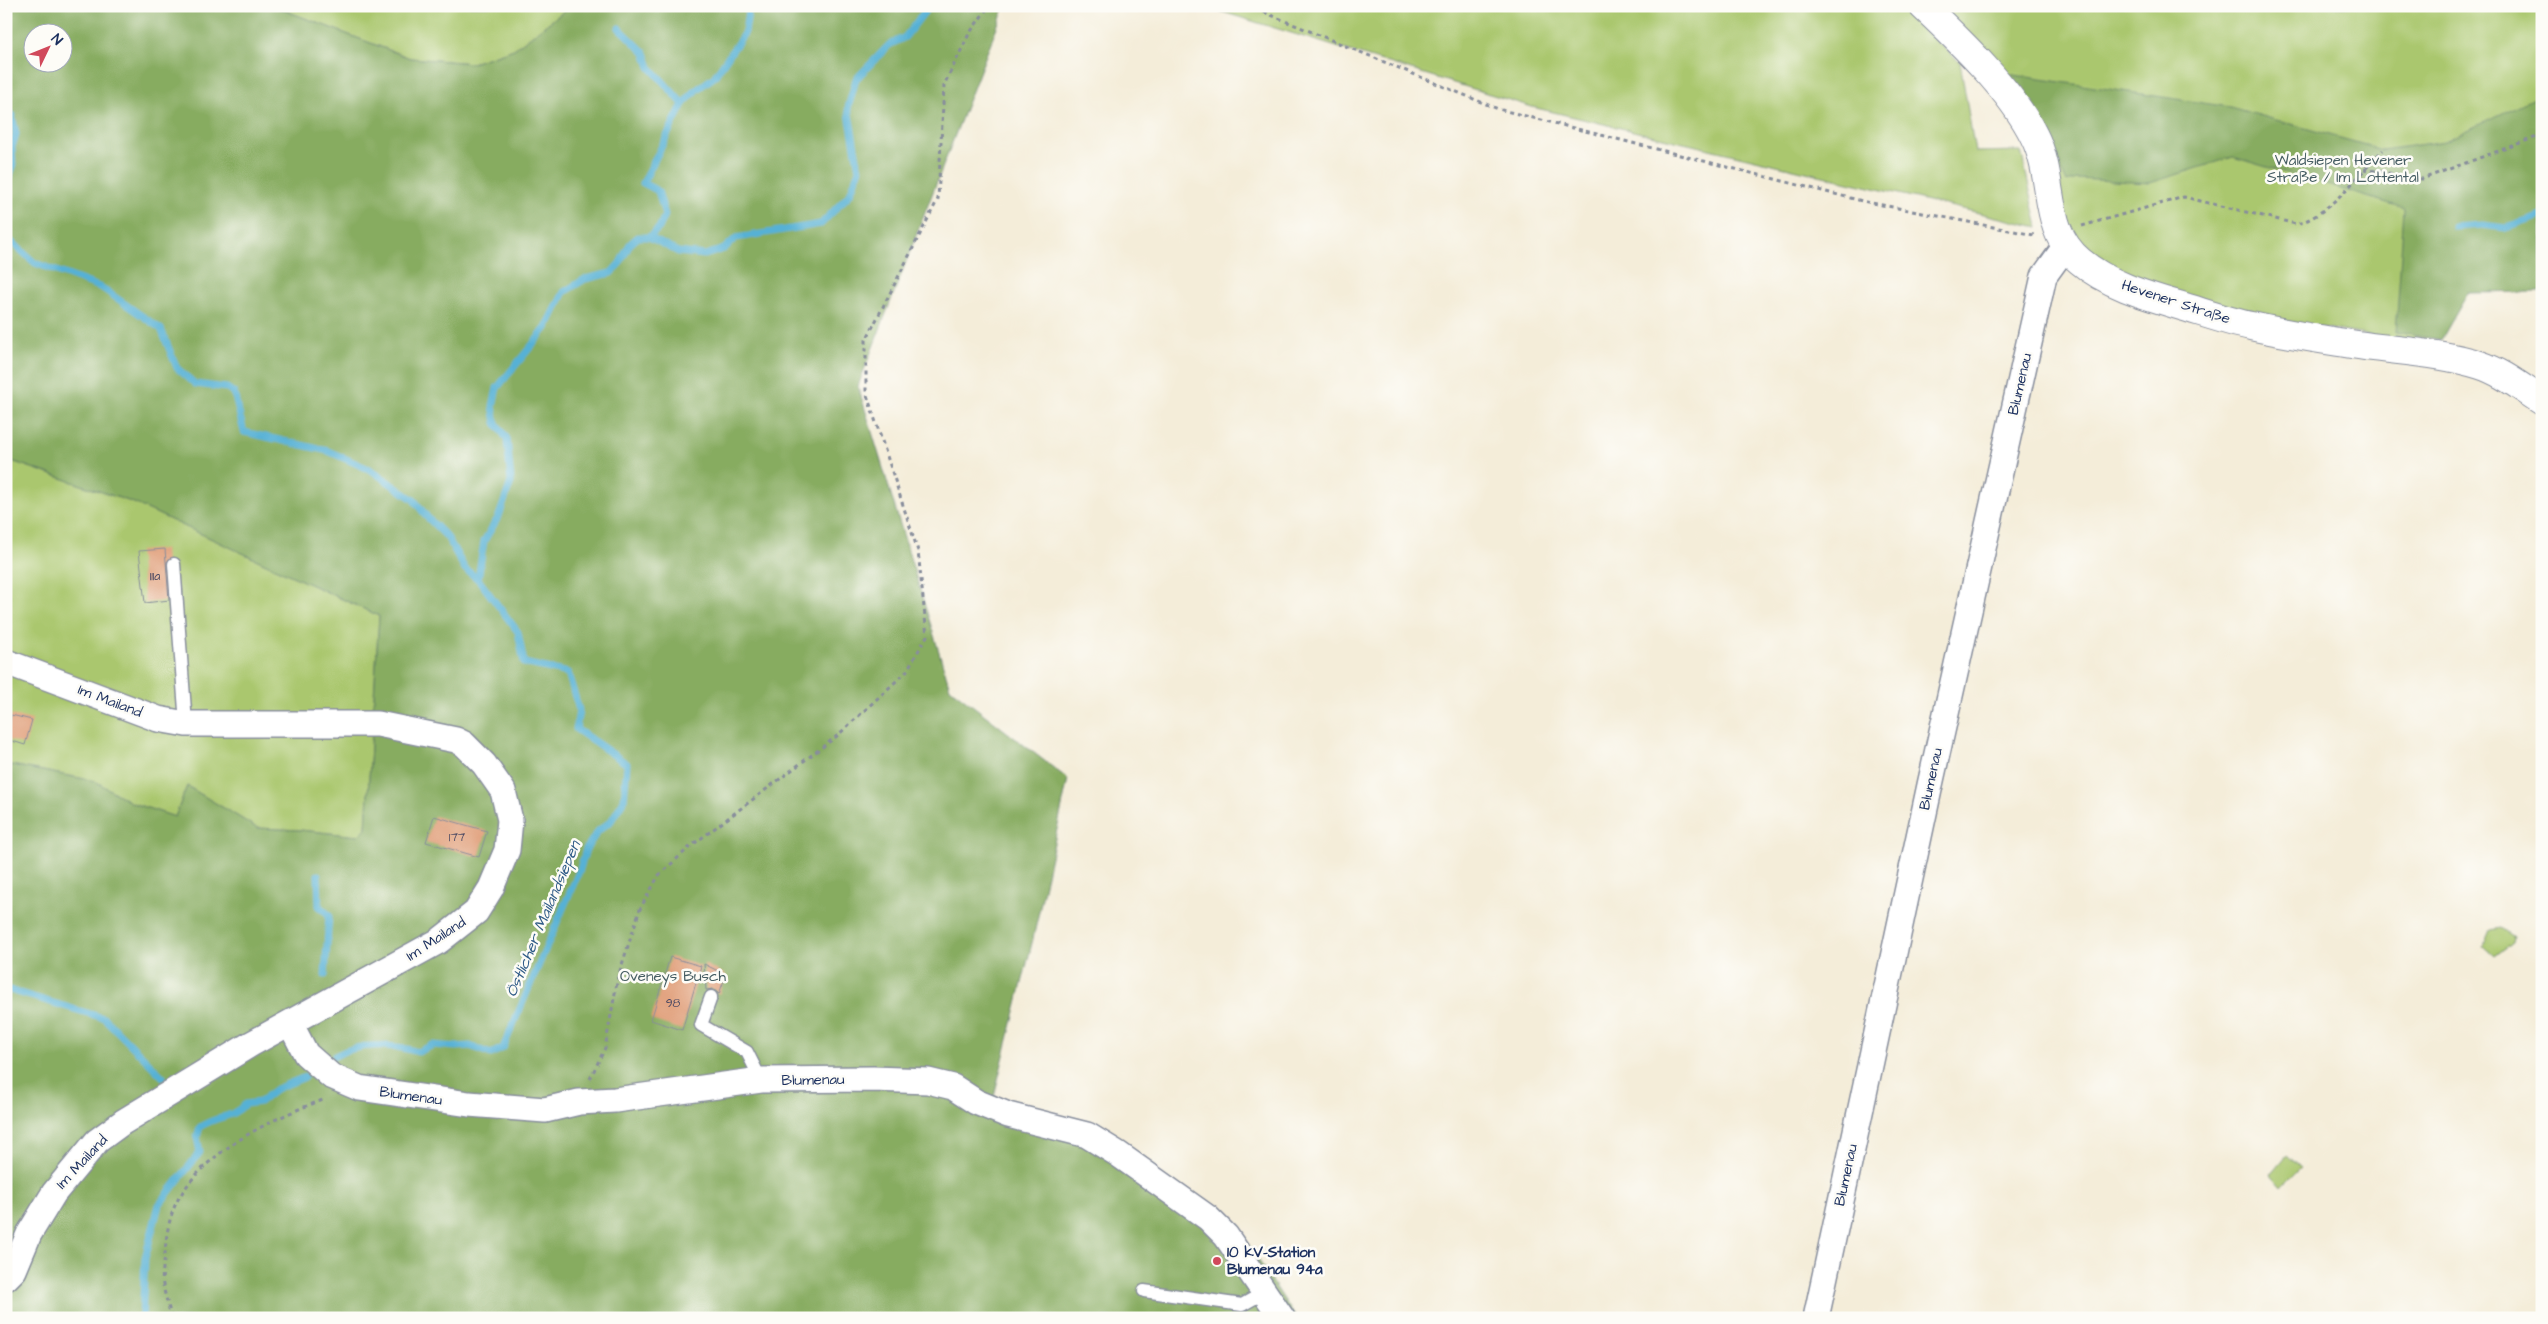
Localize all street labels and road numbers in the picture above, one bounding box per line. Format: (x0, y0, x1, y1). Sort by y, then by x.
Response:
street label: Hevener Straße (2119, 274, 2233, 330)
street label: Blumenau (2003, 350, 2037, 417)
street label: Im Mailand (75, 679, 146, 723)
street label: Blumenau (1914, 746, 1948, 812)
street label: Im Mailand (402, 912, 470, 966)
street label: Blumenau (781, 1069, 845, 1091)
street label: Blumenau (378, 1081, 444, 1111)
street label: Im Mailand (51, 1130, 113, 1194)
street label: Blumenau (1829, 1142, 1863, 1208)

